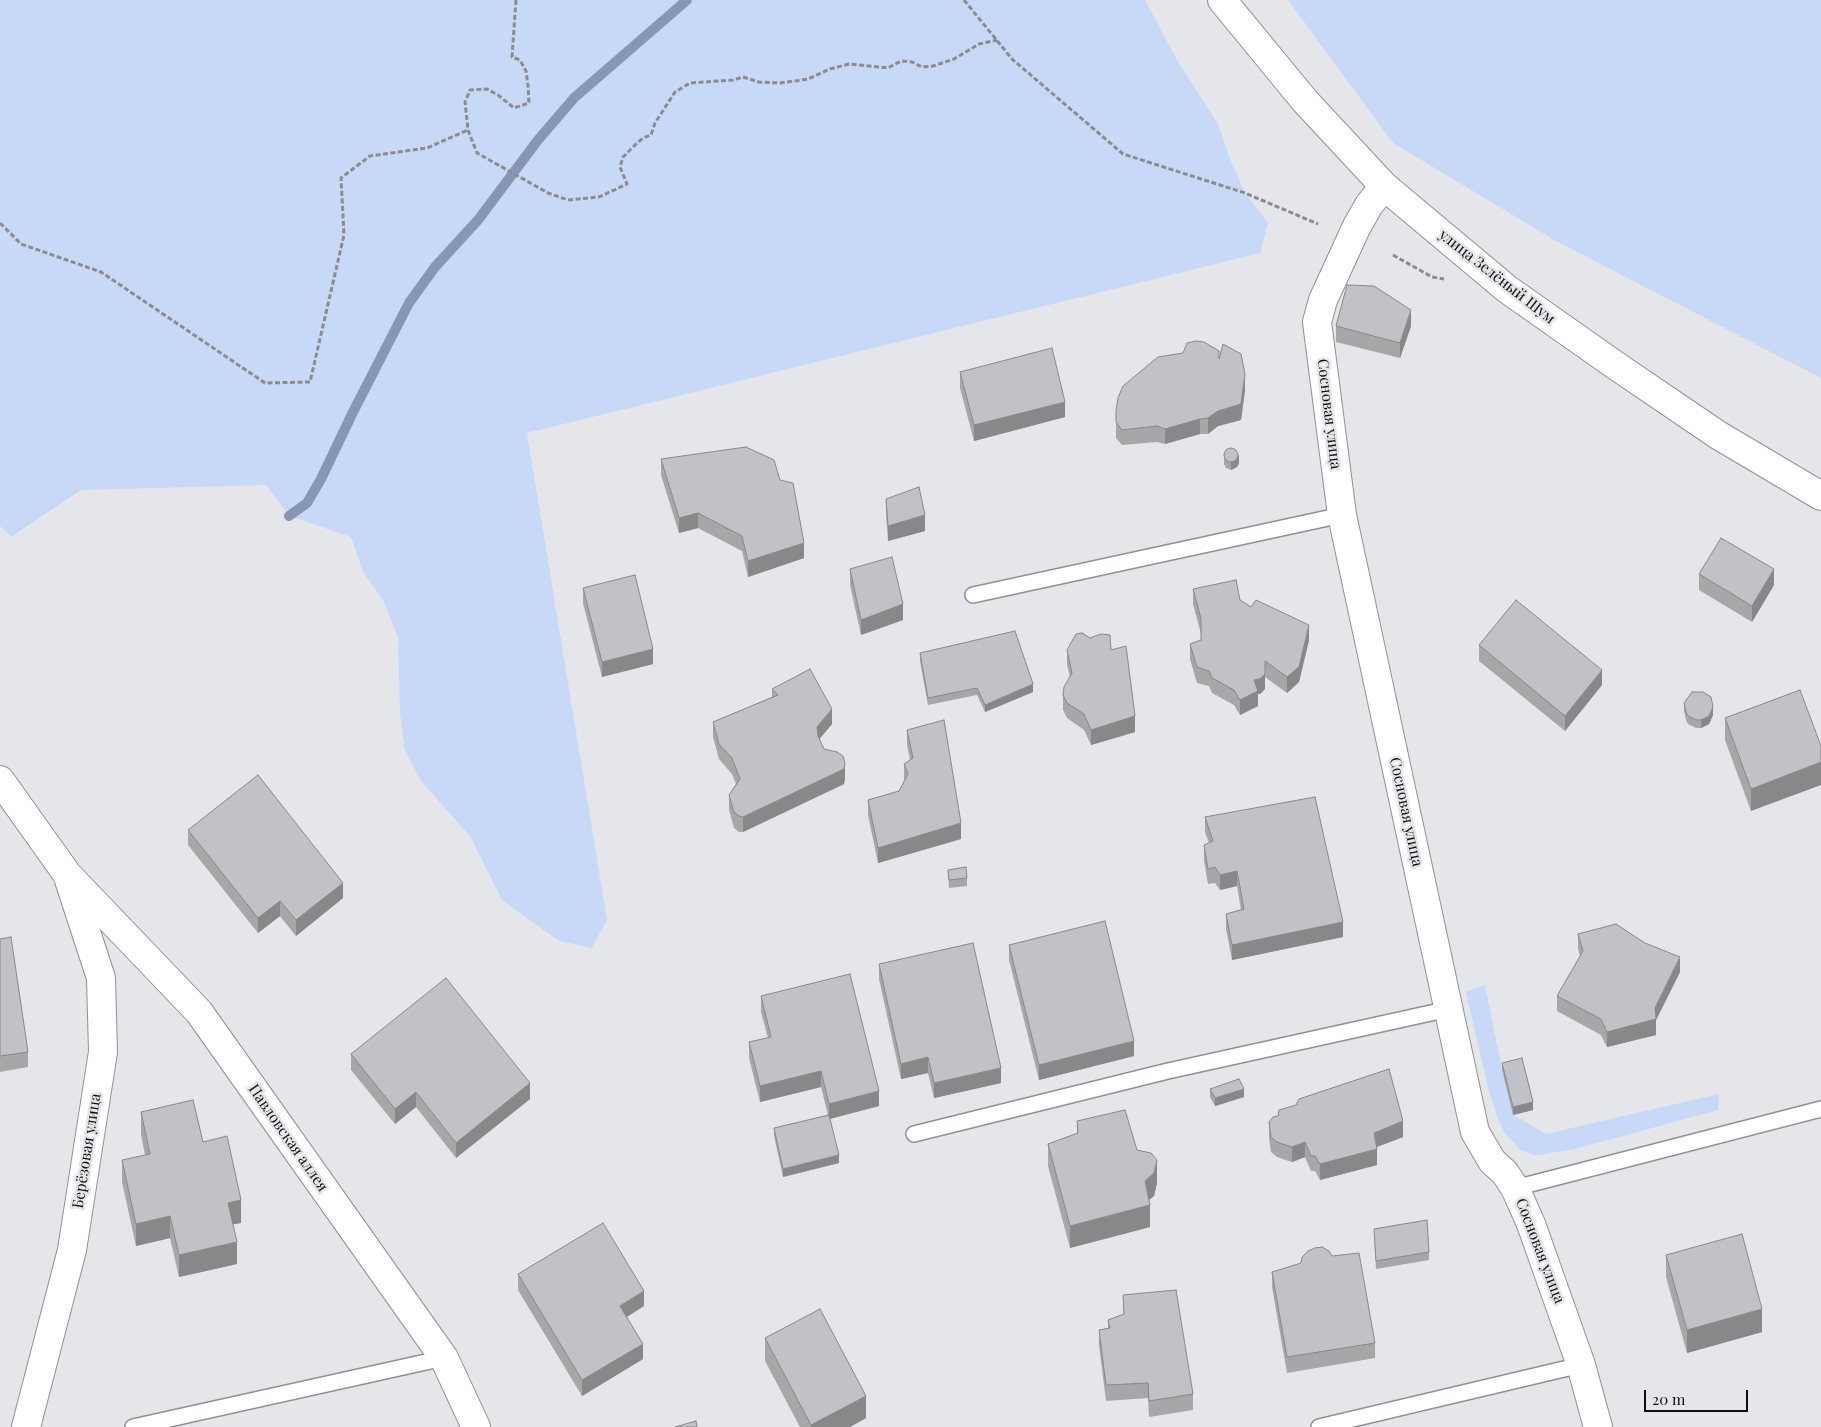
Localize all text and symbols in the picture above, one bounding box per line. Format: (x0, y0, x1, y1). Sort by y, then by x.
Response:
street label: улица Зелёный Шум (1435, 226, 1559, 328)
street label: Сосновая улица (1313, 358, 1345, 470)
street label: Сосновая улица (1386, 756, 1426, 868)
street label: Павловская аллея (244, 1081, 332, 1195)
street label: Берёзовая улица (69, 1092, 105, 1210)
street label: Сосновая улица (1512, 1196, 1568, 1306)
scale bar (1646, 1380, 1750, 1412)
text: 20 m (1652, 1389, 1685, 1409)

